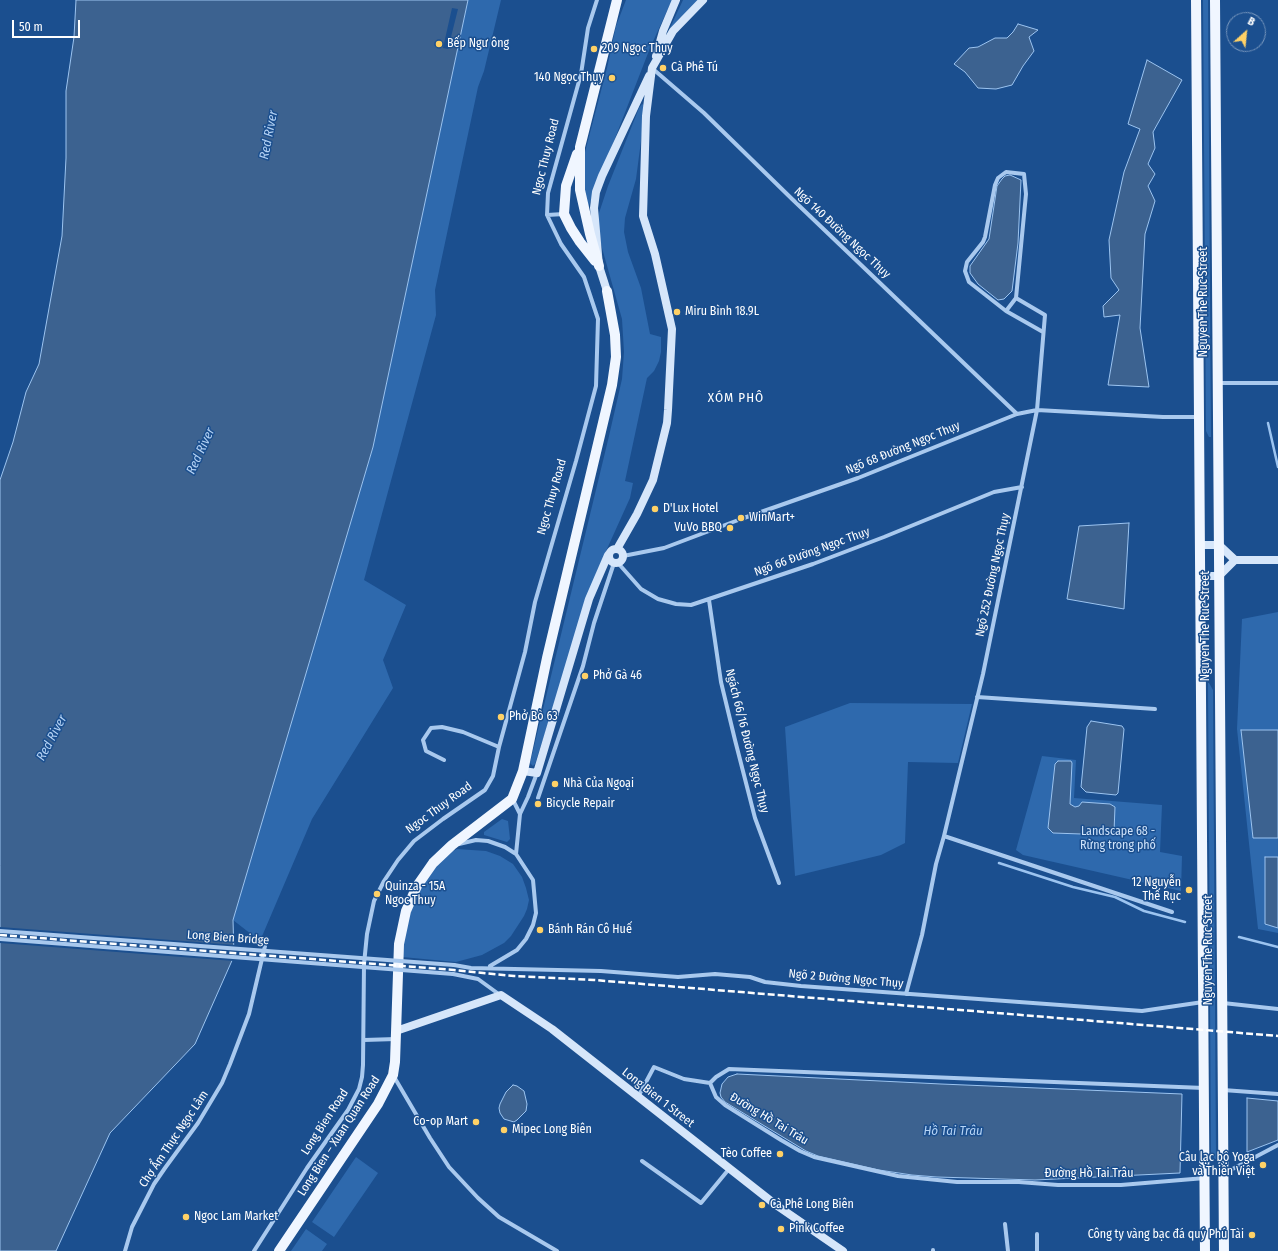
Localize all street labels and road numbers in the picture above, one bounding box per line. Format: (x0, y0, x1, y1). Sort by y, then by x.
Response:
street label: Ngoc Thuy Road (530, 117, 562, 197)
street label: Ngõ 140 Đường Ngọc Thụy (791, 185, 893, 281)
street label: Nguyen The Ruc Street (1197, 247, 1211, 357)
street label: Ngõ 68 Đường Ngọc Thụy (844, 418, 962, 478)
street label: Ngoc Thuy Road (534, 457, 570, 537)
street label: Ngõ 252 Đường Ngọc Thụy (973, 512, 1013, 638)
street label: Ngõ 66 Đường Ngọc Thụy (752, 524, 872, 580)
street label: Nguyen The Ruc Street (1199, 571, 1213, 681)
street label: Ngách 66/16 Đường Ngọc Thụy (722, 667, 772, 815)
street label: Ngoc Thuy Road (403, 779, 475, 837)
street label: Nguyen The Ruc Street (1202, 895, 1216, 1005)
street label: Long Bien Bridge (186, 928, 270, 948)
street label: Ngõ 2 Đường Ngọc Thụy (788, 967, 904, 991)
street label: Long Bien 1 Street (619, 1065, 697, 1131)
street label: Long Bien – Xuan Quan Road (295, 1073, 383, 1199)
street label: Long Bien Road (298, 1086, 352, 1158)
street label: Chợ Ẩm Thực Ngọc Lâm (136, 1088, 212, 1190)
street label: Đường Hồ Tai Trâu (727, 1090, 811, 1148)
street label: Đường Hồ Tai Trâu (1044, 1167, 1134, 1181)

